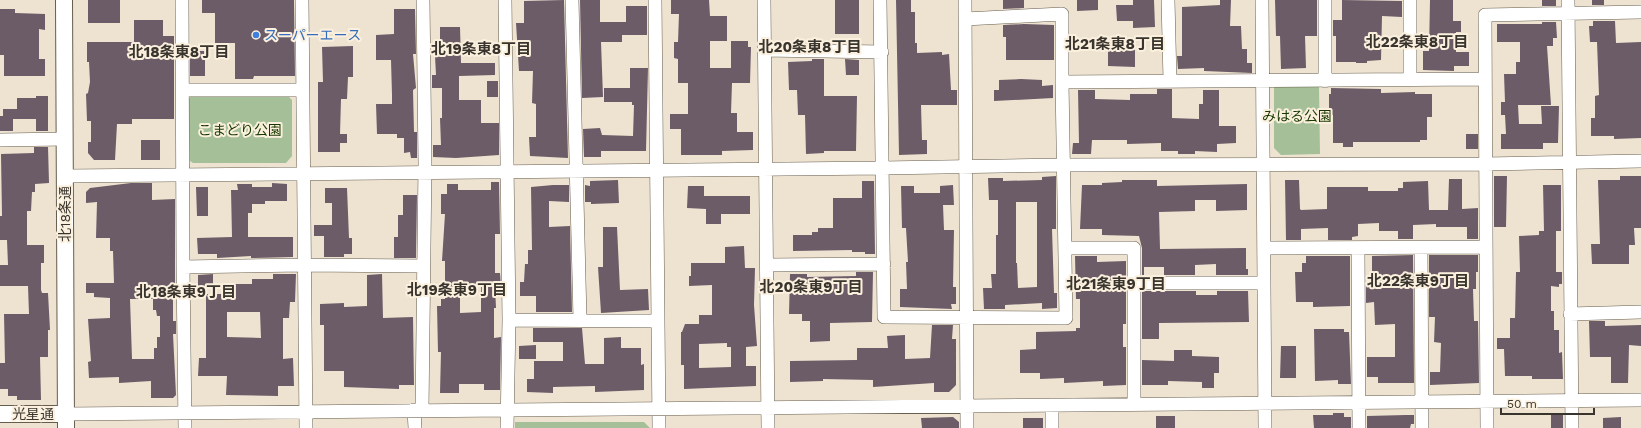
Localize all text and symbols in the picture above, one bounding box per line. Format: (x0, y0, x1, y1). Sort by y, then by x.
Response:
place label: スーパーエース (264, 27, 361, 43)
marker: スーパーエース (251, 30, 261, 40)
district label: 北22条東8丁目 (1366, 33, 1468, 51)
district label: 北21条東8丁目 (1065, 35, 1165, 53)
district label: 北20条東8丁目 (758, 38, 862, 56)
district label: 北19条東8丁目 (431, 40, 531, 58)
district label: 北18条東8丁目 (129, 43, 229, 61)
park label: みはる公園 (1262, 108, 1332, 124)
park label: こまどり公園 (198, 122, 282, 138)
street label: 北18条通 (57, 186, 73, 242)
district label: 北22条東9丁目 (1367, 272, 1469, 290)
district label: 北21条東9丁目 (1066, 275, 1166, 293)
district label: 北20条東9丁目 (760, 278, 862, 296)
district label: 北19条東9丁目 (407, 281, 507, 299)
district label: 北18条東9丁目 (136, 283, 236, 301)
scale bar (1501, 390, 1594, 416)
text: 50 m (1507, 397, 1537, 411)
street label: 光星通 (12, 406, 54, 422)

